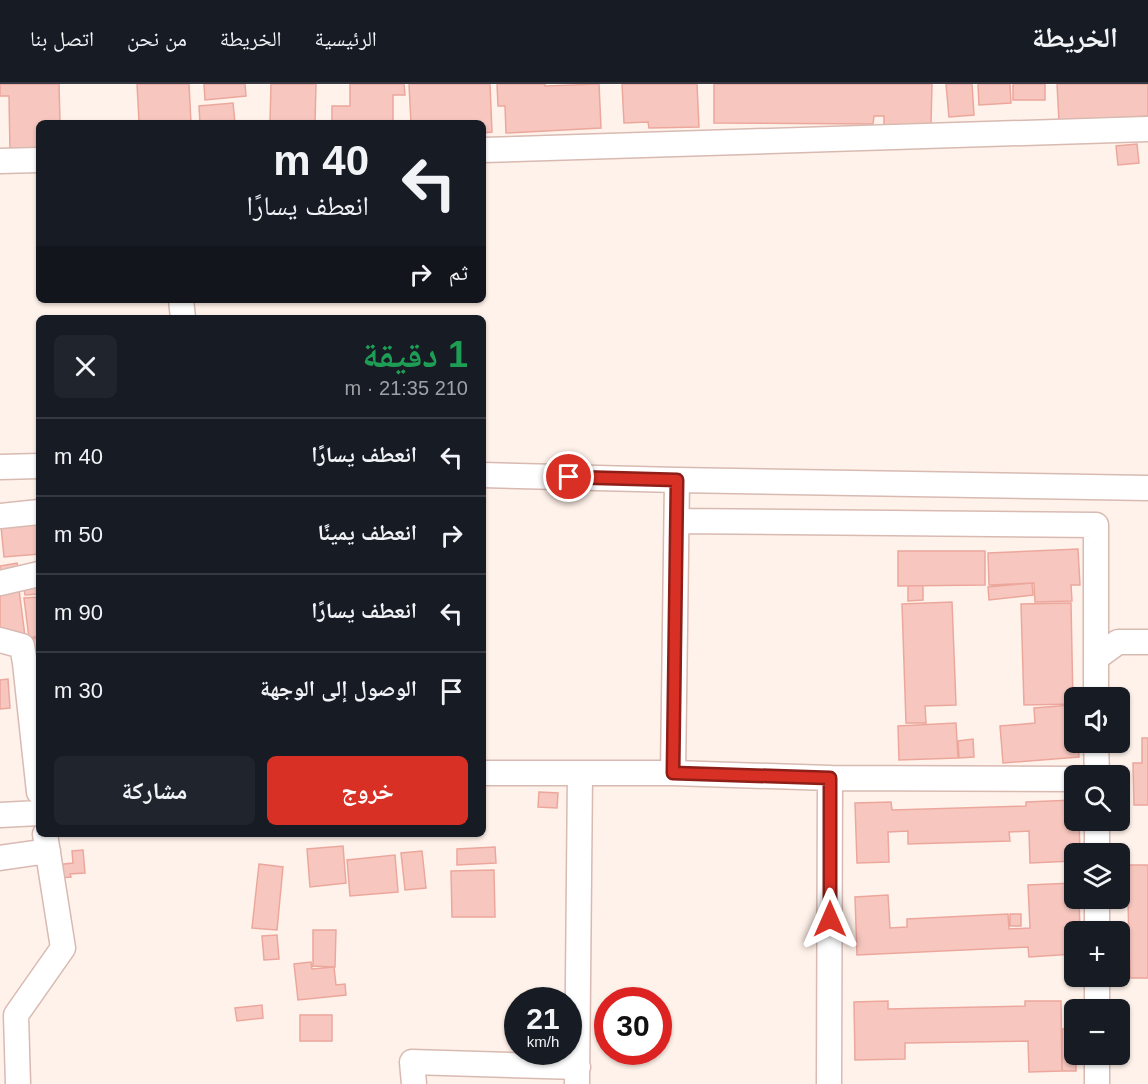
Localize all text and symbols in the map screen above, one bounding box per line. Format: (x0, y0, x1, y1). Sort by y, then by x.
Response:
text: الخريطة (1032, 22, 1118, 53)
text: اتصل بنا (30, 27, 94, 50)
text: من نحن (127, 27, 187, 50)
text: الخريطة (220, 27, 282, 50)
text: الرئيسية (315, 27, 377, 50)
text: 40 m (273, 137, 369, 184)
icon: left (390, 144, 468, 222)
text: انعطف يسارًا (247, 191, 369, 221)
icon: right (404, 258, 437, 291)
text: ثم (449, 260, 468, 285)
text: 1 دقيقة (362, 334, 468, 375)
button: close (54, 335, 117, 398)
text: 210 m · 21:35 (345, 377, 468, 399)
icon: left (435, 441, 468, 474)
text: انعطف يسارًا (311, 442, 417, 467)
text: 40 m (54, 444, 103, 469)
pin (543, 451, 594, 502)
icon: arrive (552, 460, 585, 493)
icon: right (435, 519, 468, 552)
text: انعطف يمينًا (318, 520, 417, 545)
text: 50 m (54, 522, 103, 547)
icon: left (435, 597, 468, 630)
text: انعطف يسارًا (311, 598, 417, 623)
text: 90 m (54, 600, 103, 625)
icon: arrive (435, 675, 468, 708)
text: الوصول إلى الوجهة (260, 676, 417, 701)
text: 30 m (54, 678, 103, 703)
map controls (1064, 687, 1130, 1065)
button: sound (1064, 687, 1130, 753)
button: مشاركة (54, 756, 255, 825)
button: خروج (267, 756, 468, 825)
button: search (1064, 765, 1130, 831)
button: layers (1064, 843, 1130, 909)
position arrow (798, 887, 862, 951)
button: + (1064, 921, 1130, 987)
speed limit sign: 30 (594, 987, 672, 1065)
button: − (1064, 999, 1130, 1065)
text: 21 (526, 1002, 560, 1035)
text: km/h (527, 1033, 559, 1050)

